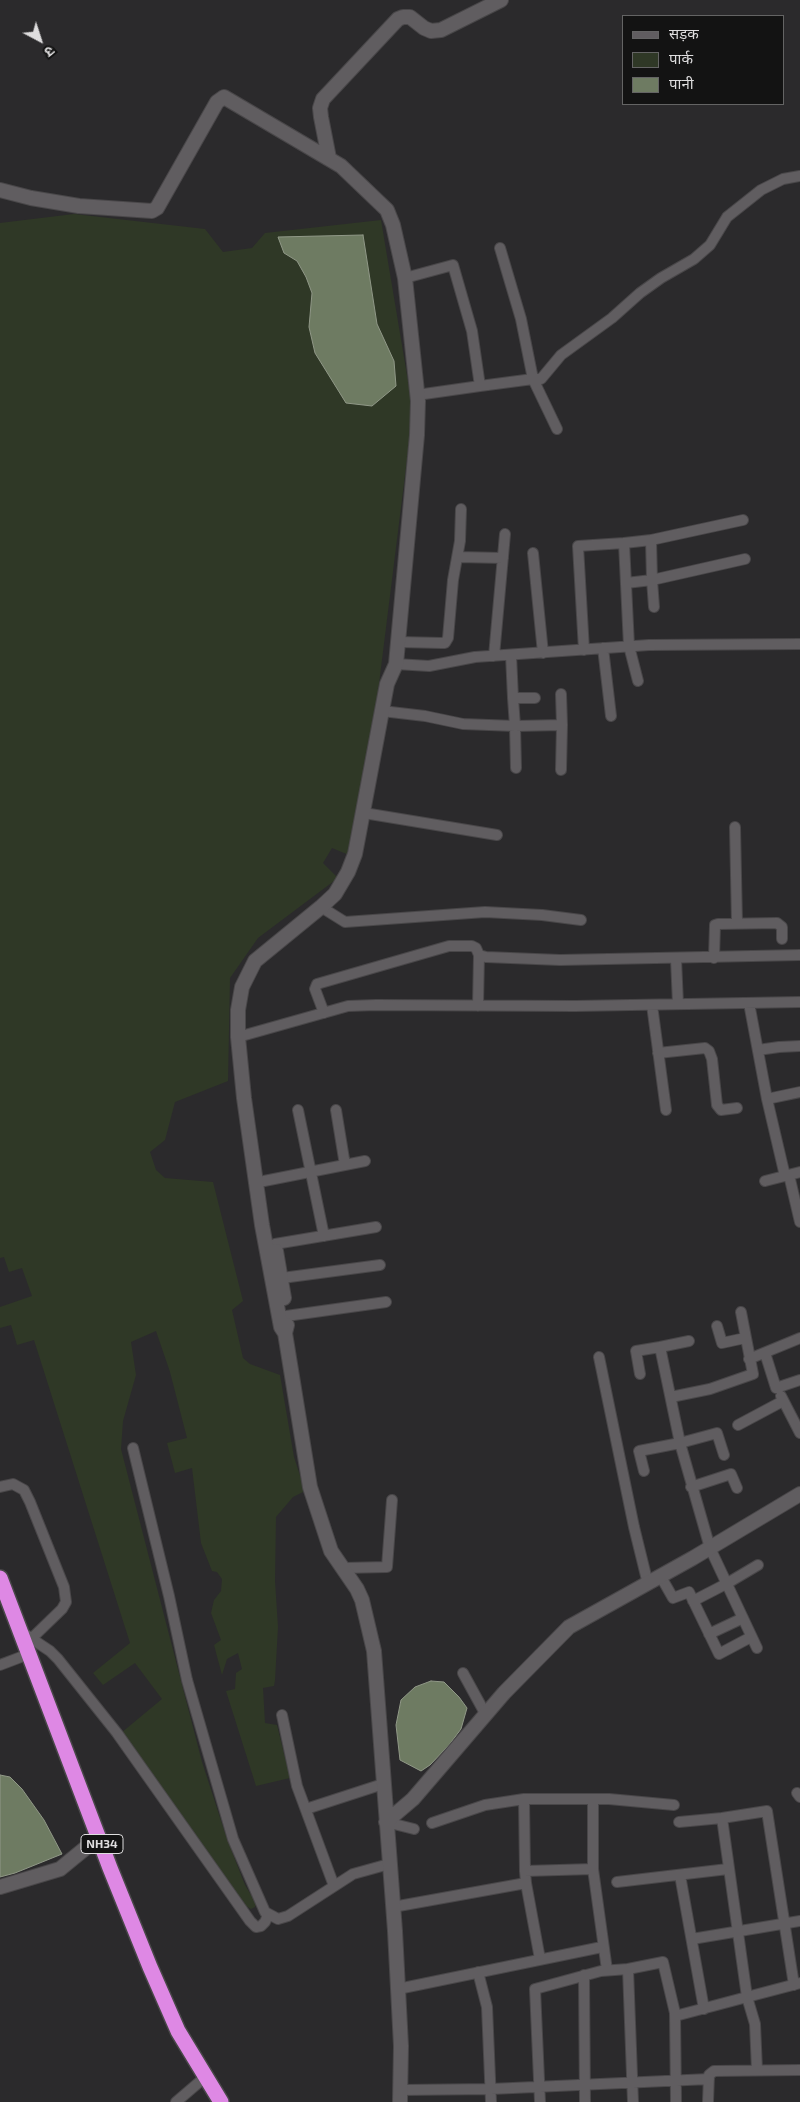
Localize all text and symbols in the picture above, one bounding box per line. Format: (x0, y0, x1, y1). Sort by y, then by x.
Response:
north arrow (15, 15, 65, 65)
legend (622, 15, 785, 105)
text: सड़क (669, 24, 699, 42)
text: उ (41, 43, 59, 61)
text: पार्क (669, 49, 693, 67)
text: पानी (669, 74, 694, 92)
road number: NH34 (81, 1835, 123, 1854)

